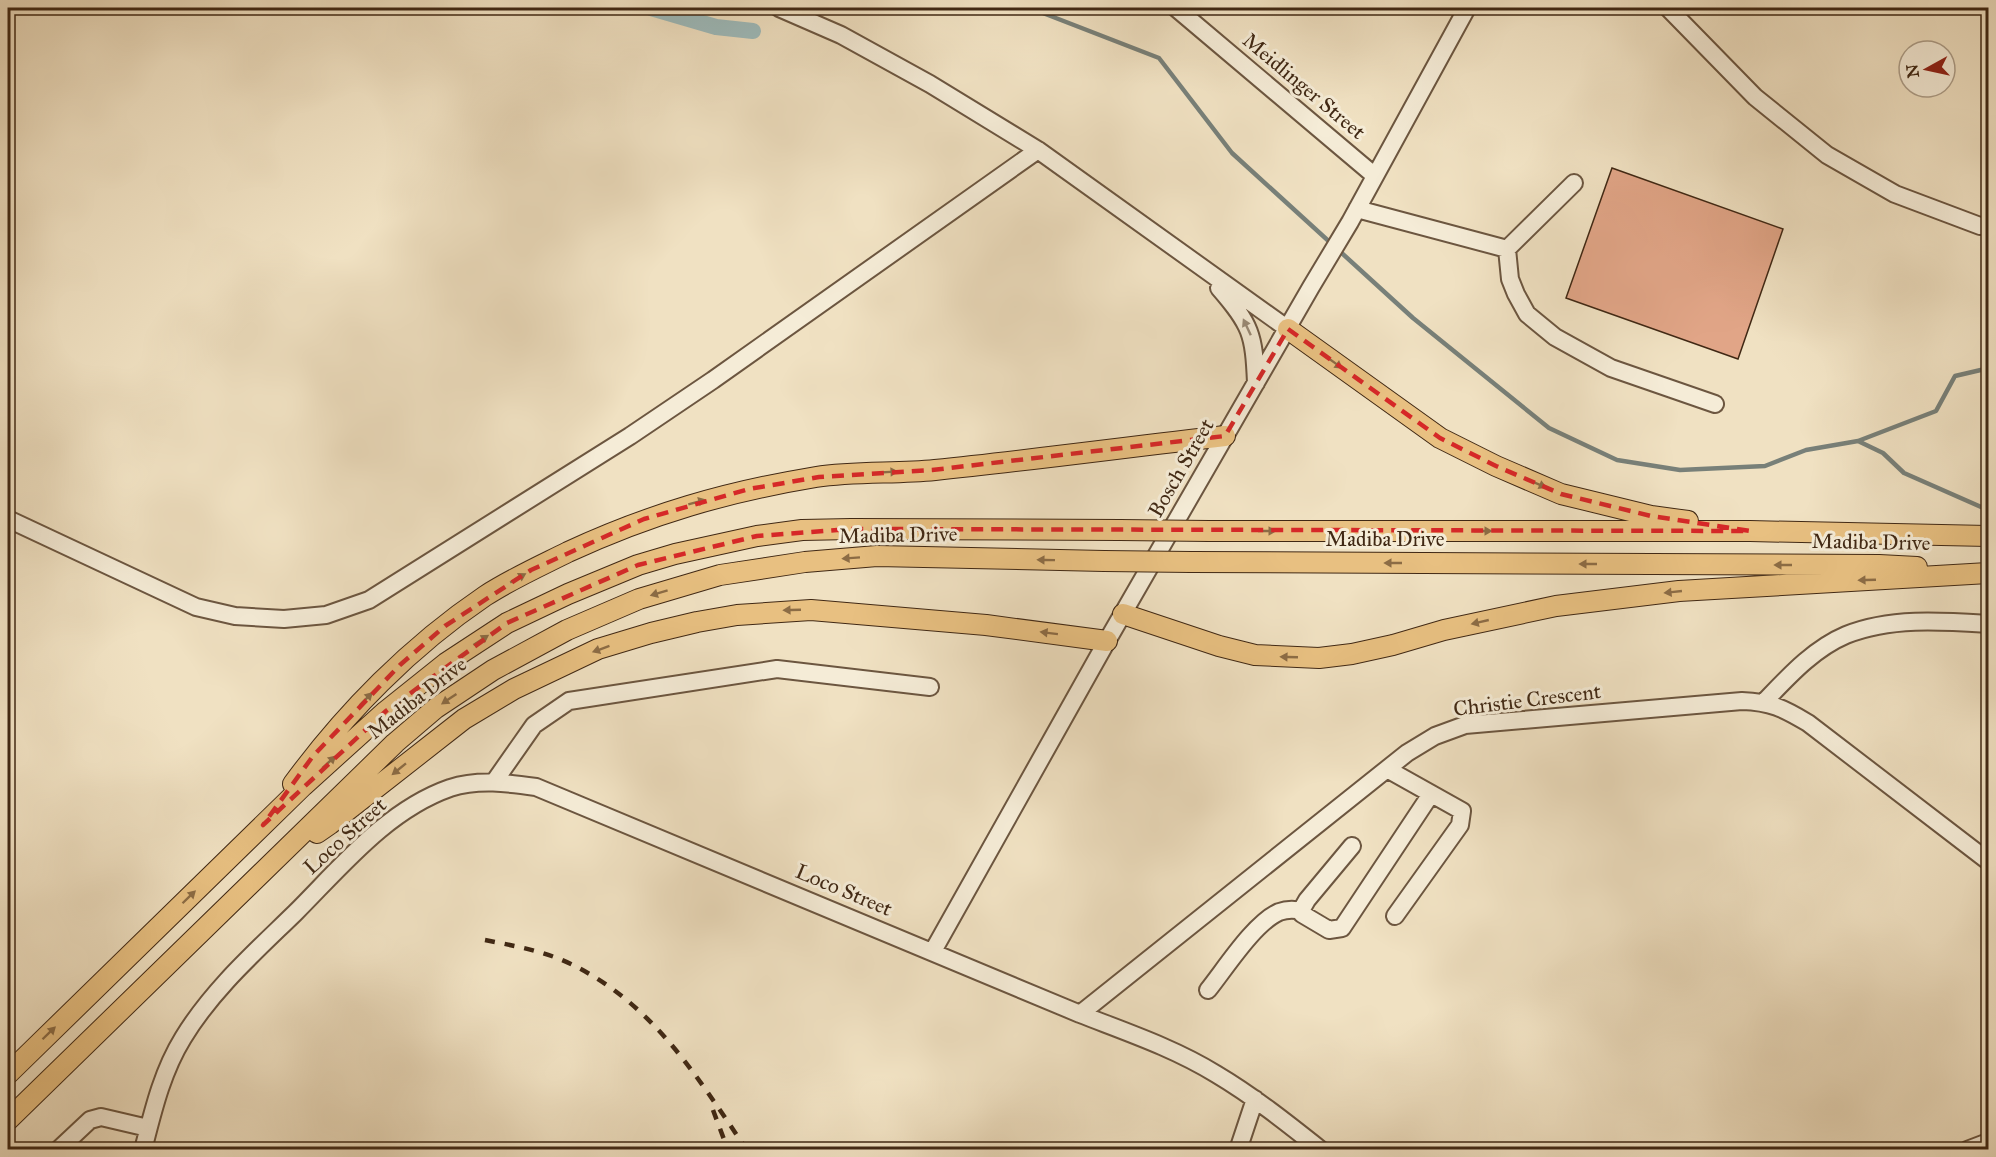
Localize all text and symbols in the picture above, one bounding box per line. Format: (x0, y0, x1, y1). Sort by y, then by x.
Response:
street label: Meidlinger Street (1237, 27, 1371, 145)
north arrow (1897, 39, 1957, 99)
text: N (1902, 63, 1923, 79)
one-way arrow (1242, 317, 1252, 335)
one-way arrow (1327, 357, 1343, 369)
street label: Bosch Street (1142, 414, 1220, 522)
one-way arrow (880, 468, 899, 477)
one-way arrow (1529, 480, 1547, 489)
one-way arrow (688, 497, 706, 507)
street label: Madiba Drive (838, 521, 958, 549)
one-way arrow (1258, 526, 1277, 536)
street label: Madiba Drive (1326, 526, 1445, 552)
one-way arrow (1474, 526, 1493, 536)
street label: Madiba Drive (1811, 528, 1931, 556)
one-way arrow (841, 554, 860, 563)
one-way arrow (1036, 555, 1055, 565)
one-way arrow (1384, 558, 1403, 568)
one-way arrow (1579, 559, 1598, 569)
one-way arrow (1774, 560, 1793, 569)
one-way arrow (510, 572, 526, 583)
one-way arrow (1858, 576, 1877, 585)
one-way arrow (1663, 587, 1682, 597)
one-way arrow (650, 589, 668, 598)
one-way arrow (782, 606, 801, 615)
one-way arrow (1470, 618, 1489, 627)
one-way arrow (1039, 629, 1058, 638)
one-way arrow (473, 635, 489, 646)
one-way arrow (592, 644, 610, 654)
street label: Madiba Drive (362, 651, 472, 745)
one-way arrow (1280, 652, 1299, 661)
street label: Christie Crescent (1452, 678, 1603, 722)
one-way arrow (358, 692, 372, 706)
one-way arrow (440, 694, 457, 705)
one-way arrow (322, 755, 337, 769)
one-way arrow (391, 763, 407, 776)
street label: Loco Street (298, 792, 392, 880)
street label: Loco Street (792, 858, 897, 922)
one-way arrow (181, 890, 196, 904)
one-way arrow (42, 1027, 56, 1041)

